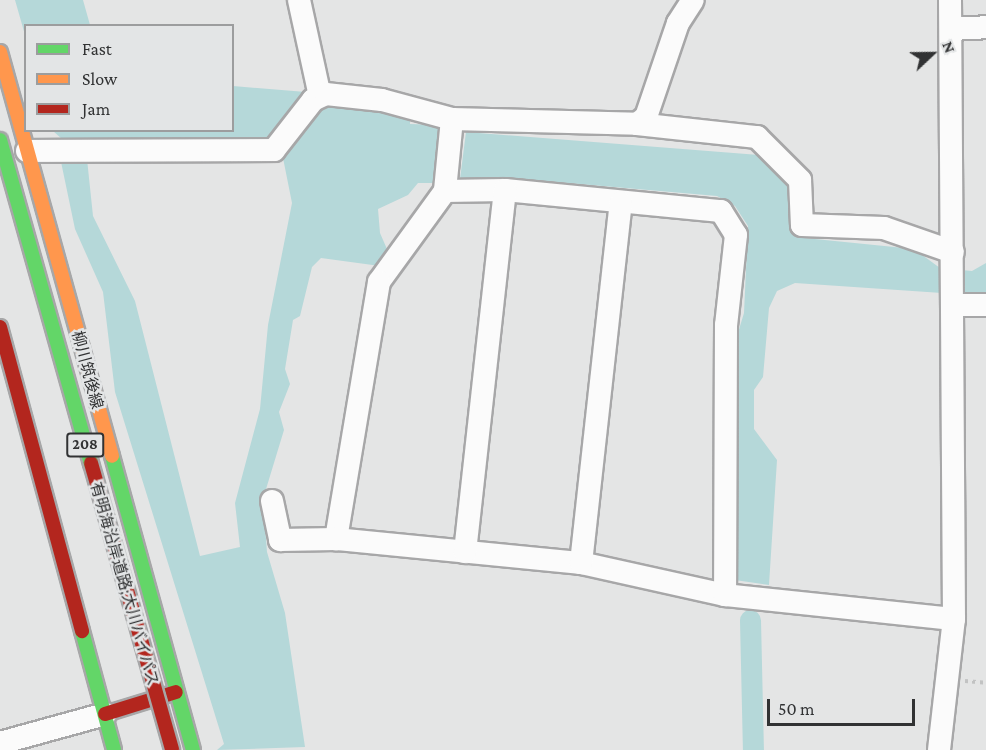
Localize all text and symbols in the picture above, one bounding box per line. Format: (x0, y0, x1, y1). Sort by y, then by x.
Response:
legend (24, 24, 234, 132)
north arrow (902, 24, 962, 84)
text: Fast (82, 39, 112, 59)
text: N (939, 39, 959, 55)
text: Slow (82, 69, 117, 89)
text: Jam (82, 99, 110, 119)
street label: 柳川筑後線 (67, 329, 107, 411)
road number: 208 (66, 433, 104, 457)
street label: 有明海沿岸道路;大川バイパス (86, 480, 162, 688)
scale bar (770, 687, 918, 725)
text: 50 m (778, 699, 815, 719)

